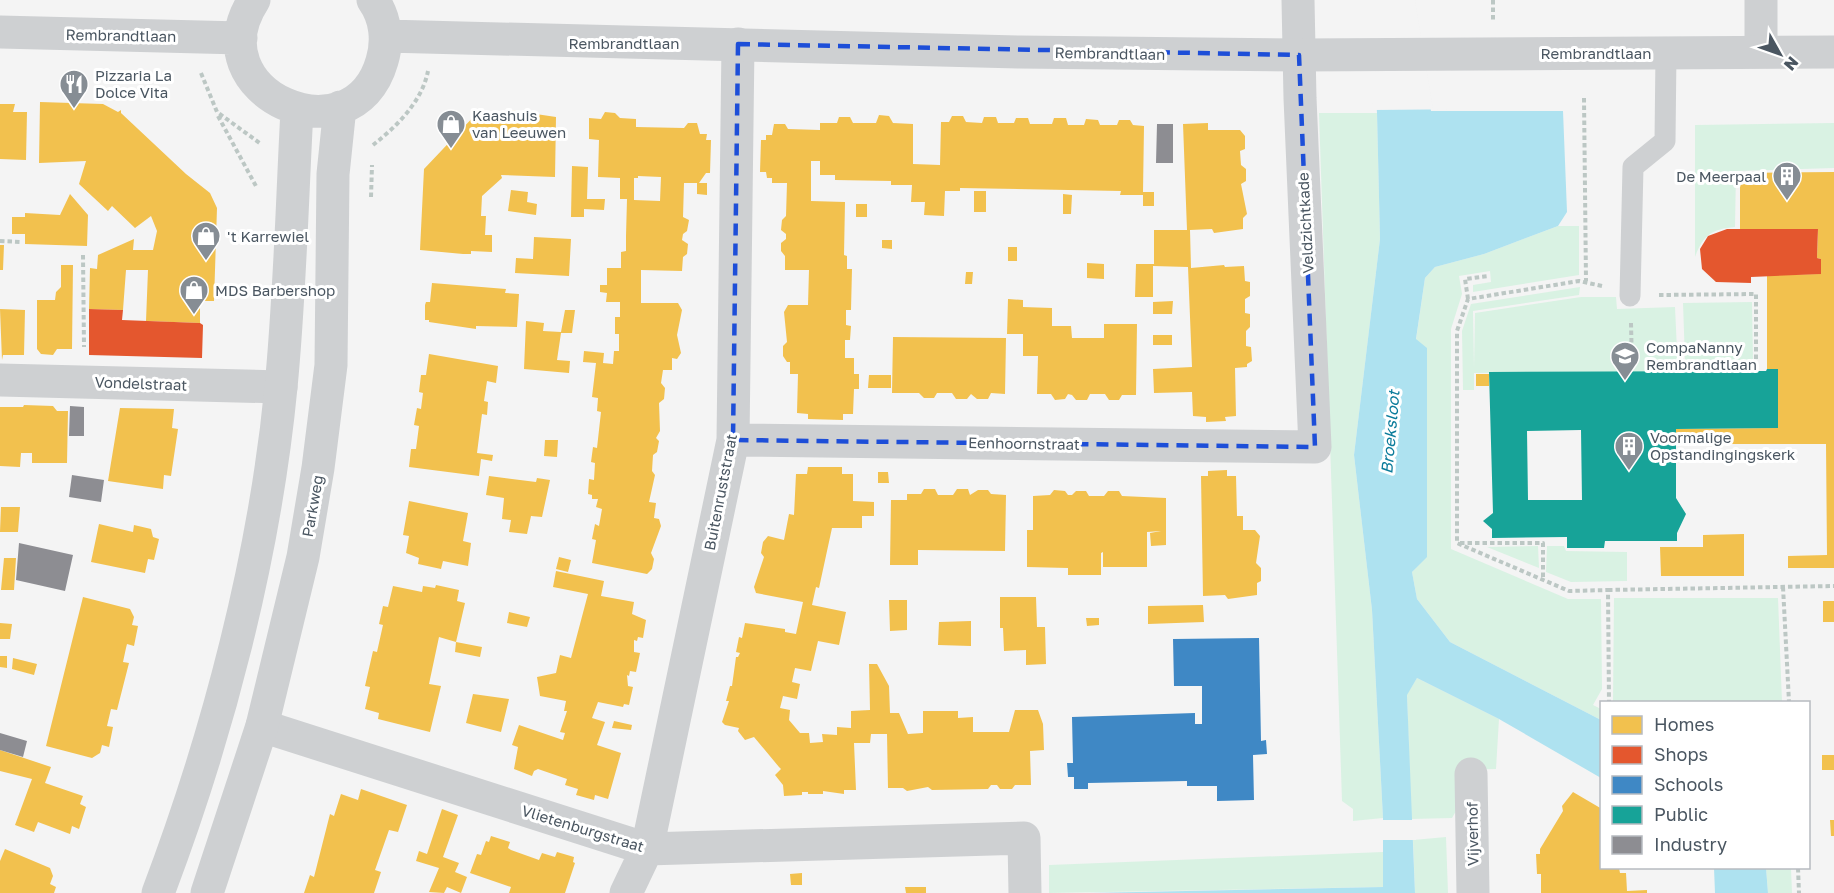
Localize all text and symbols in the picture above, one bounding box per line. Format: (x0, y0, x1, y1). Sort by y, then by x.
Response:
north arrow (1750, 24, 1810, 84)
street label: Rembrandtlaan (65, 25, 177, 45)
street label: Rembrandtlaan (569, 34, 679, 52)
street label: Rembrandtlaan (1054, 43, 1166, 63)
street label: Rembrandtlaan (1541, 44, 1651, 62)
text: N (1780, 53, 1803, 75)
place label: Pizzaria La Dolce Vita (95, 66, 172, 101)
restaurant icon: Pizzaria La Dolce Vita (58, 68, 90, 110)
place label: Kaashuis van Leeuwen (472, 106, 566, 141)
shop icon: Kaashuis van Leeuwen (435, 108, 467, 150)
building icon: De Meerpaal (1771, 160, 1803, 202)
place label: De Meerpaal (1676, 167, 1766, 185)
street label: Veldzichtkade (1293, 172, 1317, 274)
shop icon: 't Karrewiel (190, 220, 222, 262)
place label: 't Karrewiel (227, 227, 309, 245)
shop icon: MDS Barbershop (178, 274, 210, 316)
place label: MDS Barbershop (215, 281, 335, 299)
place label: CompaNanny Rembrandtlaan (1646, 338, 1757, 373)
school or university icon: CompaNanny Rembrandtlaan (1609, 340, 1641, 382)
street label: Vondelstraat (94, 372, 188, 394)
water label: Broeksloot (1376, 388, 1404, 475)
place label: Voormalige Opstandingingskerk (1650, 428, 1796, 463)
building icon: Voormalige Opstandingingskerk (1613, 430, 1645, 472)
street label: Buitenruststraat (700, 432, 740, 552)
street label: Eenhoornstraat (968, 433, 1080, 453)
street label: Parkweg (298, 474, 326, 538)
legend (1600, 701, 1810, 869)
text: Homes (1654, 713, 1714, 735)
text: Shops (1654, 743, 1708, 765)
text: Schools (1654, 773, 1723, 795)
street label: Vlietenburgstraat (520, 801, 646, 855)
street label: Vijverhof (1462, 801, 1482, 866)
text: Public (1654, 803, 1708, 825)
text: Industry (1654, 833, 1727, 855)

